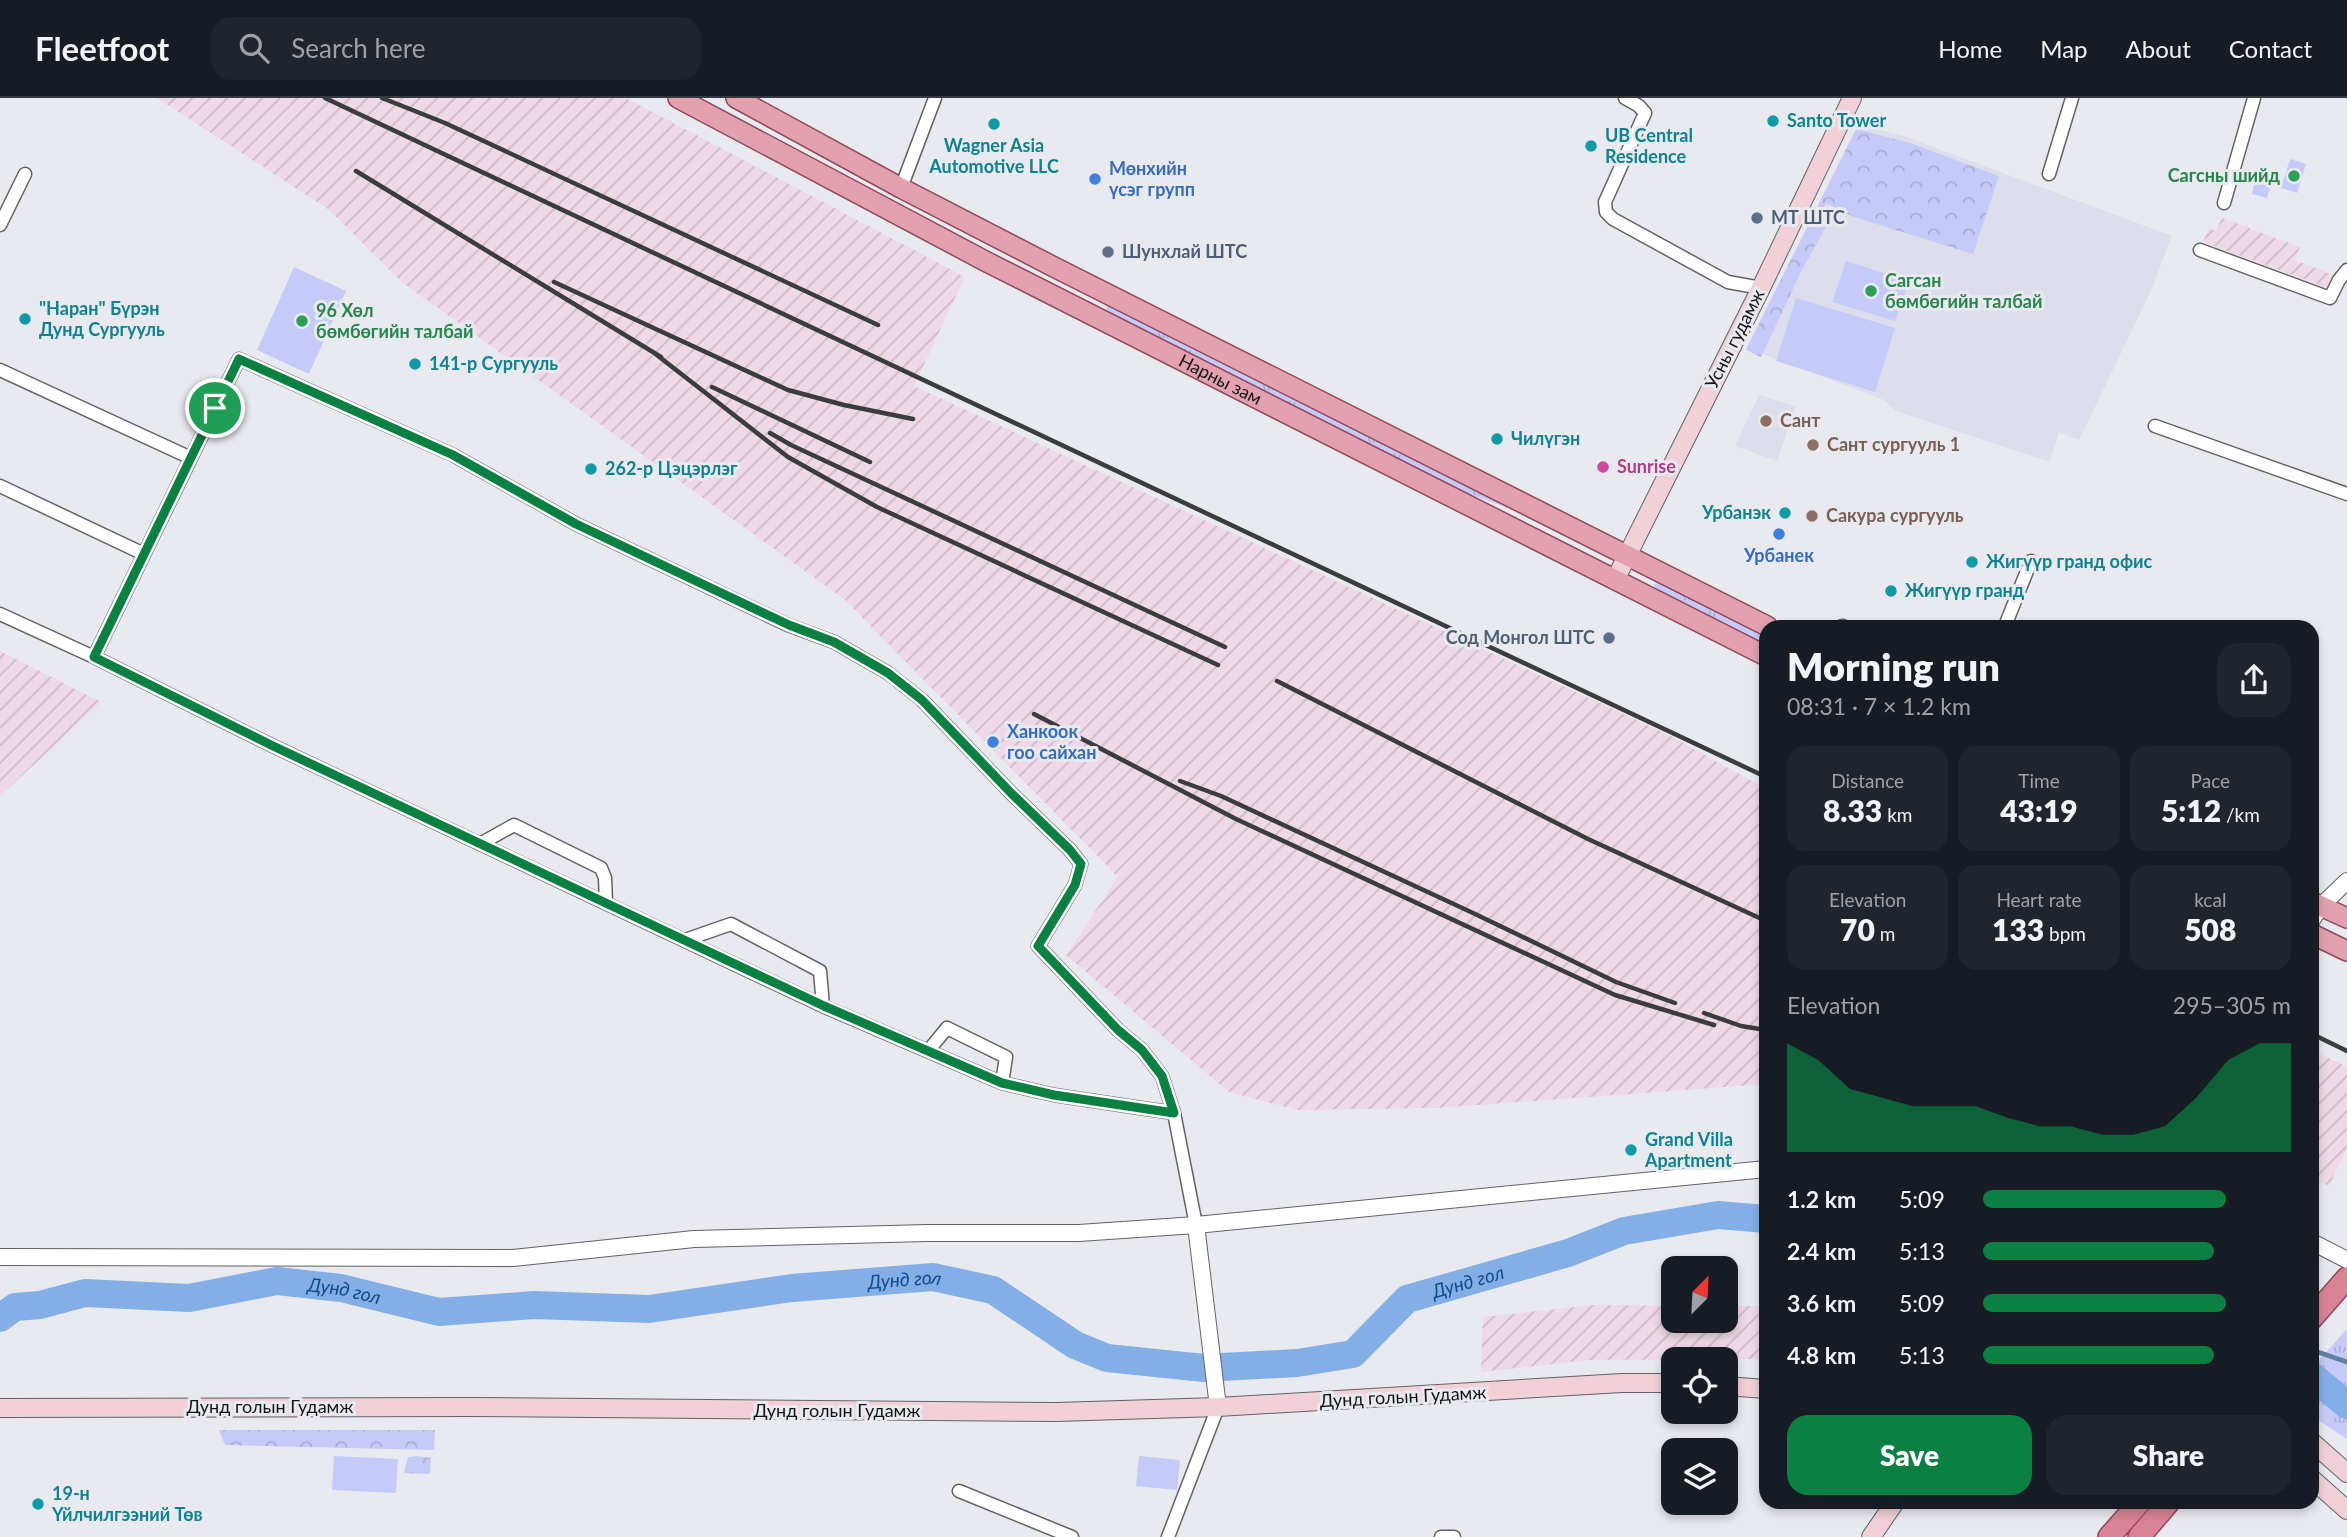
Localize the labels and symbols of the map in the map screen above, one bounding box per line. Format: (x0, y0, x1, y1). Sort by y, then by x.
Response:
place label: Santo Tower (1787, 109, 1886, 131)
marker: Santo Tower (1765, 113, 1781, 129)
marker: Wagner Asia Automotive LLC (986, 116, 1002, 132)
place label: UB Central Residence (1605, 124, 1693, 167)
place label: Wagner Asia Automotive LLC (928, 134, 1059, 177)
marker: UB Central Residence (1583, 138, 1599, 154)
place label: Мөнхийн үсэг групп (1109, 157, 1195, 200)
place label: Сагсны шийд (2168, 164, 2281, 186)
marker: Сагсны шийд (2286, 168, 2302, 184)
marker: Мөнхийн үсэг групп (1087, 171, 1103, 187)
place label: МТ ШТС (1771, 206, 1845, 228)
marker: МТ ШТС (1749, 210, 1765, 226)
place label: Шунхлай ШТС (1122, 240, 1247, 262)
marker: Шунхлай ШТС (1100, 244, 1116, 260)
place label: Сагсан бөмбөгийн талбай (1885, 269, 2042, 312)
marker: Сагсан бөмбөгийн талбай (1863, 283, 1879, 299)
street label: Усны гудамж (1700, 285, 1769, 392)
place label: "Наран" Бүрэн Дунд Сургууль (39, 297, 165, 340)
place label: 96 Хөл бөмбөгийн талбай (316, 299, 473, 342)
marker: "Наран" Бүрэн Дунд Сургууль (17, 311, 33, 327)
marker: 96 Хөл бөмбөгийн талбай (294, 313, 310, 329)
street label: Нарны зам (1175, 349, 1266, 409)
place label: 141-р Сургууль (429, 352, 558, 374)
marker: 141-р Сургууль (407, 356, 423, 372)
pin (185, 378, 245, 438)
place label: Сант (1780, 409, 1821, 431)
marker: Сант (1758, 413, 1774, 429)
place label: Чилүгэн (1511, 427, 1580, 449)
marker: Чилүгэн (1489, 431, 1505, 447)
place label: Сант сургууль 1 (1827, 433, 1960, 455)
marker: Сант сургууль 1 (1805, 437, 1821, 453)
place label: Sunrise (1617, 455, 1676, 477)
place label: 262-р Цэцэрлэг (605, 457, 738, 479)
marker: Sunrise (1595, 459, 1611, 475)
marker: 262-р Цэцэрлэг (583, 461, 599, 477)
place label: Урбанэк (1701, 501, 1771, 523)
place label: Сакура сургууль (1826, 504, 1964, 526)
marker: Урбанэк (1777, 505, 1793, 521)
marker: Сакура сургууль (1804, 508, 1820, 524)
marker: Урбанек (1771, 526, 1787, 542)
place label: Урбанек (1743, 544, 1814, 566)
place label: Жигүүр гранд офис (1986, 550, 2153, 572)
marker: Жигүүр гранд офис (1964, 554, 1980, 570)
place label: Жигүүр гранд (1905, 579, 2025, 601)
marker: Жигүүр гранд (1883, 583, 1899, 599)
place label: Сод Монгол ШТС (1446, 626, 1595, 648)
marker: Сод Монгол ШТС (1601, 630, 1617, 646)
place label: Ханкоок гоо сайхан (1007, 720, 1096, 763)
marker: Ханкоок гоо сайхан (985, 734, 1001, 750)
place label: Grand Villa Apartment (1644, 1128, 1733, 1171)
marker: Grand Villa Apartment (1623, 1142, 1639, 1158)
north arrow (1661, 1256, 1738, 1334)
water label: Дунд гол (1428, 1260, 1506, 1303)
water label: Дунд гол (866, 1265, 944, 1293)
water label: Дунд гол (306, 1272, 383, 1308)
street label: Дунд голын Гудамж (1319, 1381, 1487, 1411)
street label: Дунд голын Гудамж (187, 1395, 353, 1417)
street label: Дунд голын Гудамж (754, 1399, 920, 1421)
place label: 19-н Үйлчилгээний Төв (51, 1482, 203, 1525)
marker: 19-н Үйлчилгээний Төв (30, 1496, 46, 1512)

